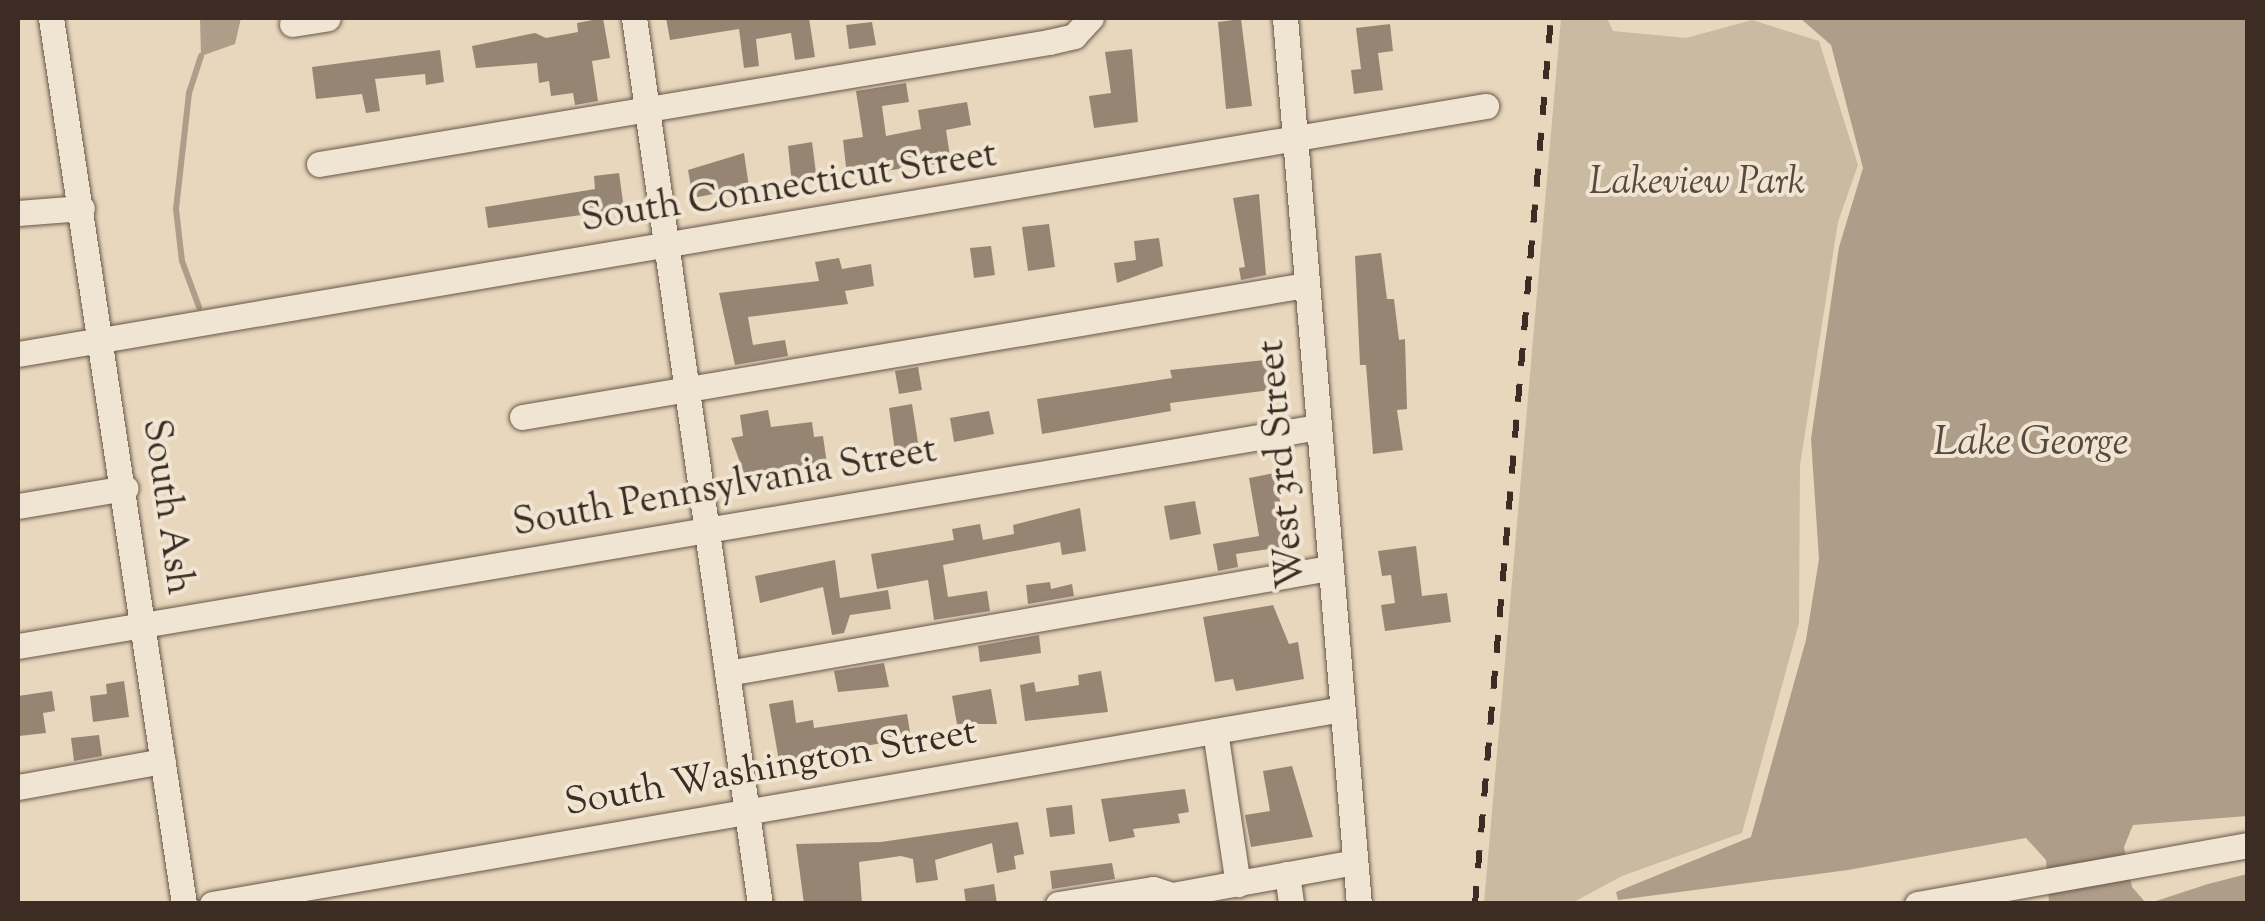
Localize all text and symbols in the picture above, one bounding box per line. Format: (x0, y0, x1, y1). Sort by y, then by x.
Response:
street label: South Connecticut Street (578, 134, 1000, 244)
park label: Lakeview Park (1589, 162, 1805, 208)
street label: West 3rd Street (1250, 338, 1318, 590)
street label: South Ash (130, 416, 200, 598)
water label: Lake George (1933, 421, 2129, 469)
street label: South Pennsylvania Street (510, 429, 940, 549)
street label: South Washington Street (562, 711, 980, 829)

